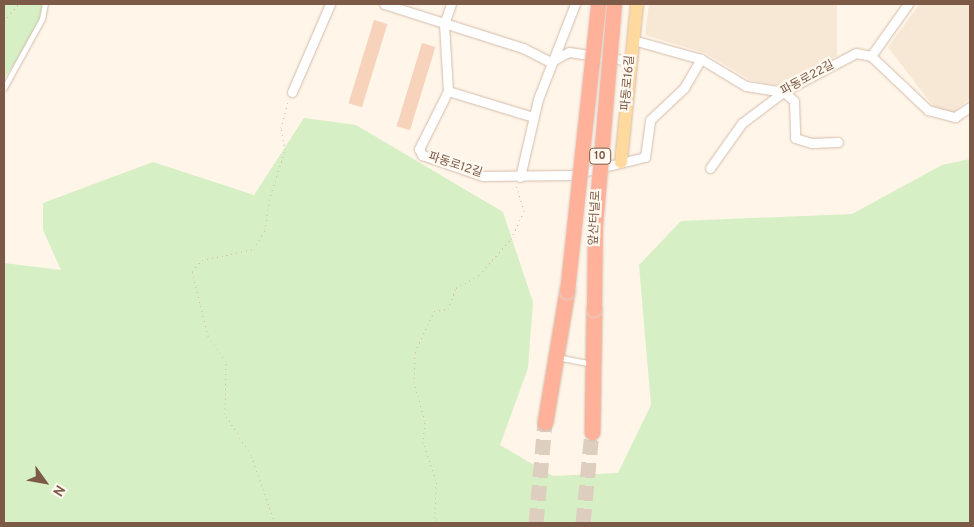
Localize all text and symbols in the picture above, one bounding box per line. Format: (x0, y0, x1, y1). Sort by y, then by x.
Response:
street label: 파동로16길 (619, 55, 639, 111)
street label: 파동로22길 (779, 58, 837, 100)
road number: 10 (589, 148, 611, 164)
street label: 파동로12길 (426, 151, 484, 181)
street label: 앞산터널로 (587, 190, 605, 246)
north arrow (20, 457, 70, 507)
text: N (48, 481, 68, 499)

